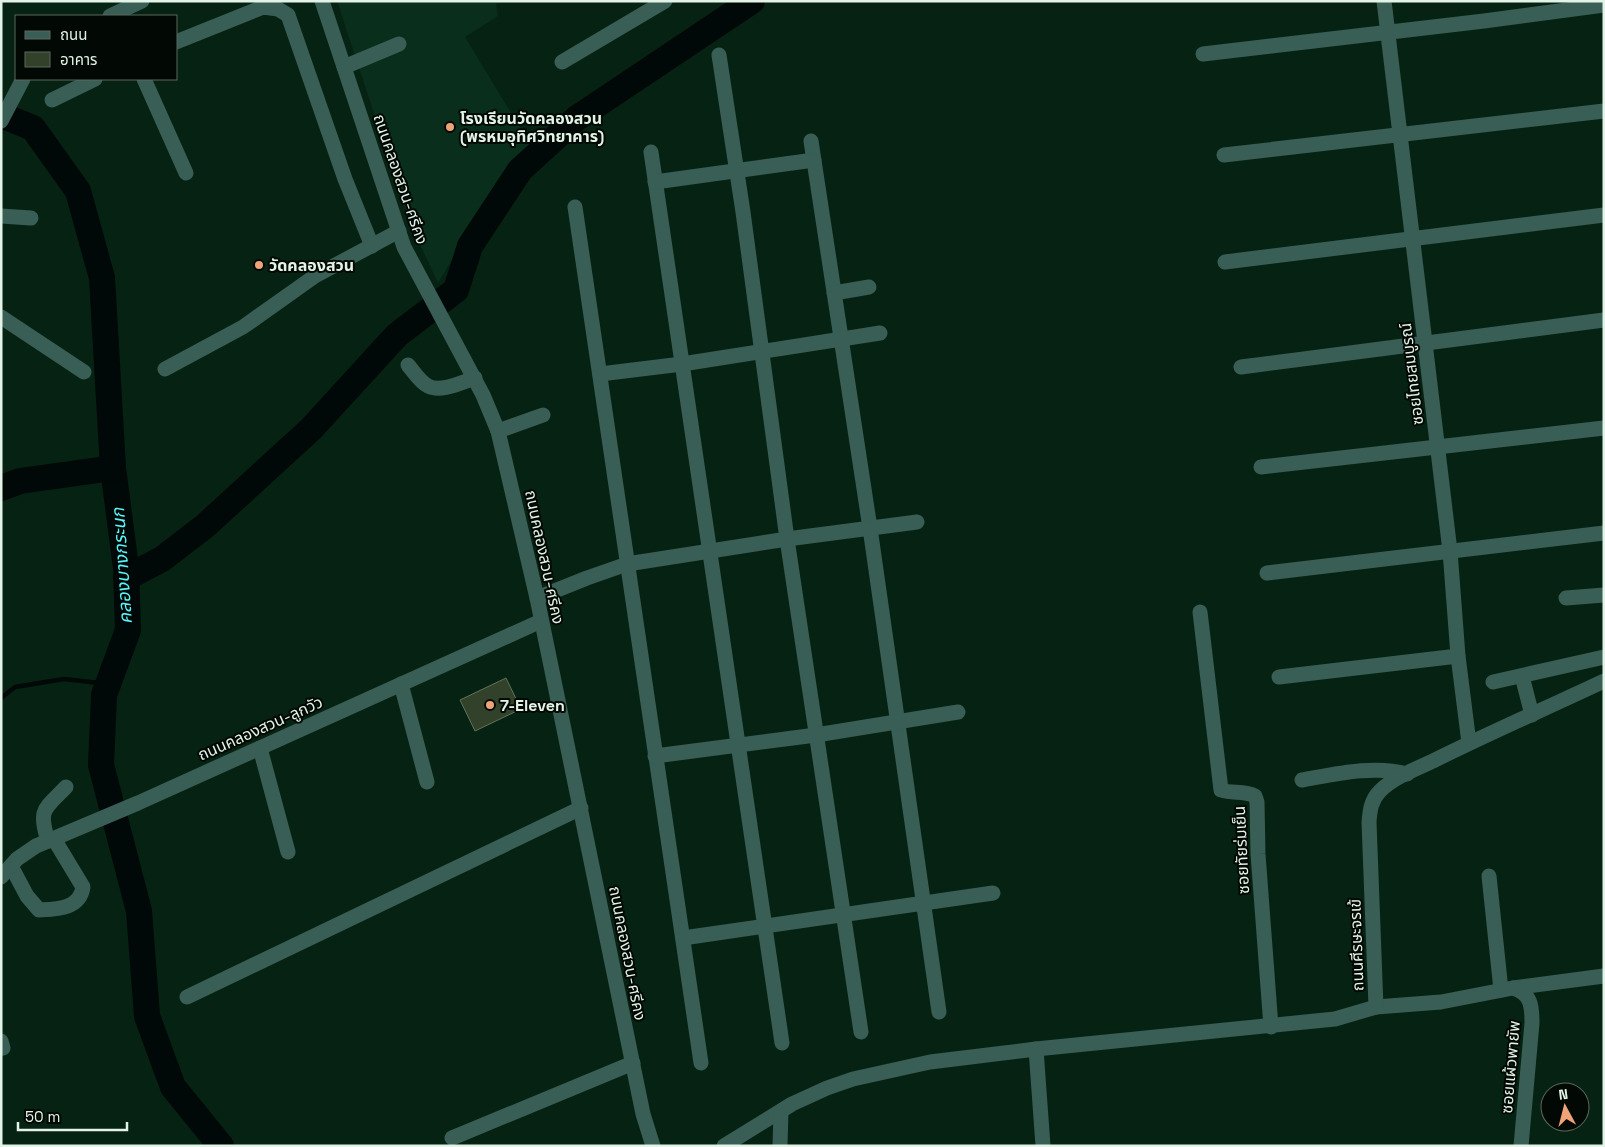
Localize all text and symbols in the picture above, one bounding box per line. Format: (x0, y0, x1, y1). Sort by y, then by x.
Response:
legend (15, 15, 178, 80)
text: ถนน (60, 25, 87, 44)
text: อาคาร (60, 50, 97, 69)
place label: โรงเรียนวัดคลองสวน (พรหมอุทิศวิทยาคาร) (460, 108, 604, 147)
street label: ถนนคลองสวน-ศรีคง (368, 111, 433, 247)
marker: โรงเรียนวัดคลองสวน (พรหมอุทิศวิทยาคาร) (444, 121, 456, 133)
place label: วัดคลองสวน (269, 255, 354, 276)
marker: วัดคลองสวน (253, 259, 265, 271)
street label: ซอยไทยสมบูรณ์ (1395, 322, 1428, 426)
street label: ถนนคลองสวน-ศรีคง (520, 488, 569, 626)
water label: คลองบางกระนก (106, 506, 137, 625)
street label: ถนนคลองสวน-ลูกวัว (194, 691, 326, 765)
place label: 7-Eleven (500, 695, 565, 716)
marker: 7-Eleven (484, 699, 496, 711)
street label: ซอยทัยร่มเย็น (1229, 805, 1254, 894)
street label: ถนนคลองสวน-ศรีคง (604, 884, 651, 1022)
street label: ถนนศีรษะจรเข้ (1344, 898, 1369, 992)
street label: ซอยแผ้วพายัพ (1496, 1020, 1525, 1114)
north arrow (1540, 1082, 1590, 1132)
text: N (1558, 1085, 1569, 1104)
scale bar (18, 1100, 126, 1132)
text: 50 m (25, 1107, 60, 1126)

